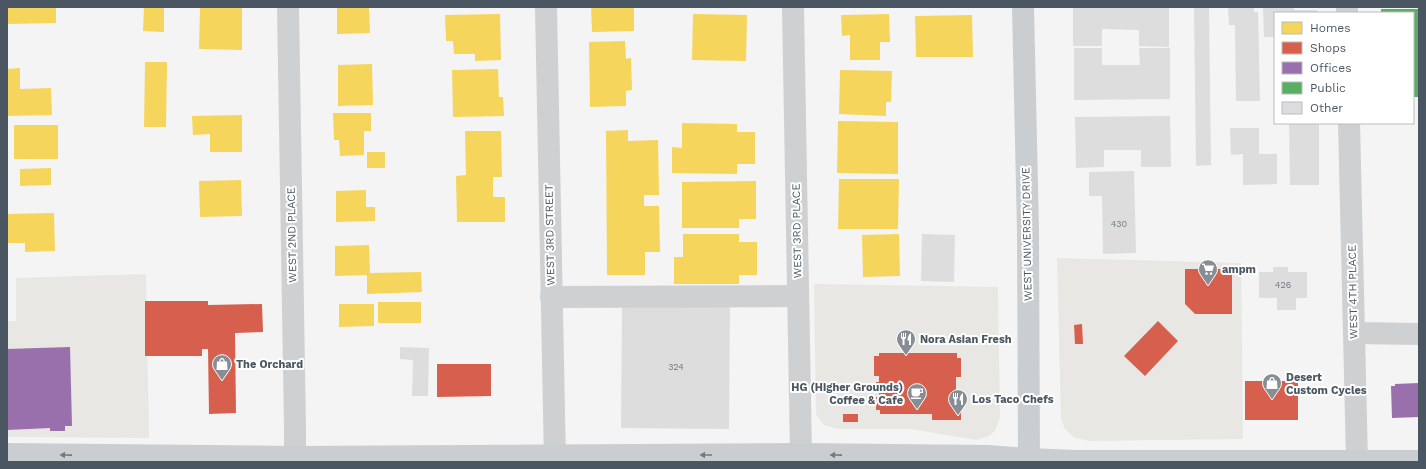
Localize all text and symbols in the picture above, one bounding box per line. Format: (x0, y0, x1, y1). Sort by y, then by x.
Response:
legend (1274, 12, 1414, 124)
text: Homes (1310, 21, 1351, 35)
text: Shops (1310, 41, 1346, 55)
text: Offices (1310, 61, 1352, 75)
text: Public (1310, 81, 1346, 95)
text: Other (1310, 101, 1343, 115)
street label: WEST UNIVERSITY DRIVE (1019, 167, 1035, 301)
street label: WEST 3RD STREET (543, 184, 557, 286)
street label: WEST 3RD PLACE (790, 184, 804, 278)
street label: WEST 2ND PLACE (285, 187, 299, 283)
house number: 430 (1111, 219, 1128, 229)
street label: WEST 4TH PLACE (1346, 245, 1360, 339)
supermarket icon: ampm (1197, 258, 1219, 286)
place label: ampm (1222, 263, 1256, 276)
house number: 426 (1275, 280, 1291, 290)
restaurant icon: Nora Asian Fresh (895, 328, 917, 356)
place label: Nora Asian Fresh (920, 333, 1012, 346)
shop icon: The Orchard (211, 353, 233, 381)
place label: The Orchard (236, 358, 303, 371)
house number: 324 (668, 362, 684, 372)
place label: Desert Custom Cycles (1286, 371, 1367, 397)
shop icon: Desert Custom Cycles (1261, 372, 1283, 400)
place label: HG (Higher Grounds) Coffee & Cafe (791, 381, 903, 407)
cafe icon: HG (Higher Grounds) Coffee & Cafe (906, 382, 928, 410)
restaurant icon: Los Taco Chefs (947, 388, 969, 416)
place label: Los Taco Chefs (972, 393, 1054, 406)
one-way arrow (59, 452, 72, 458)
one-way arrow (699, 452, 712, 458)
one-way arrow (829, 452, 842, 458)

